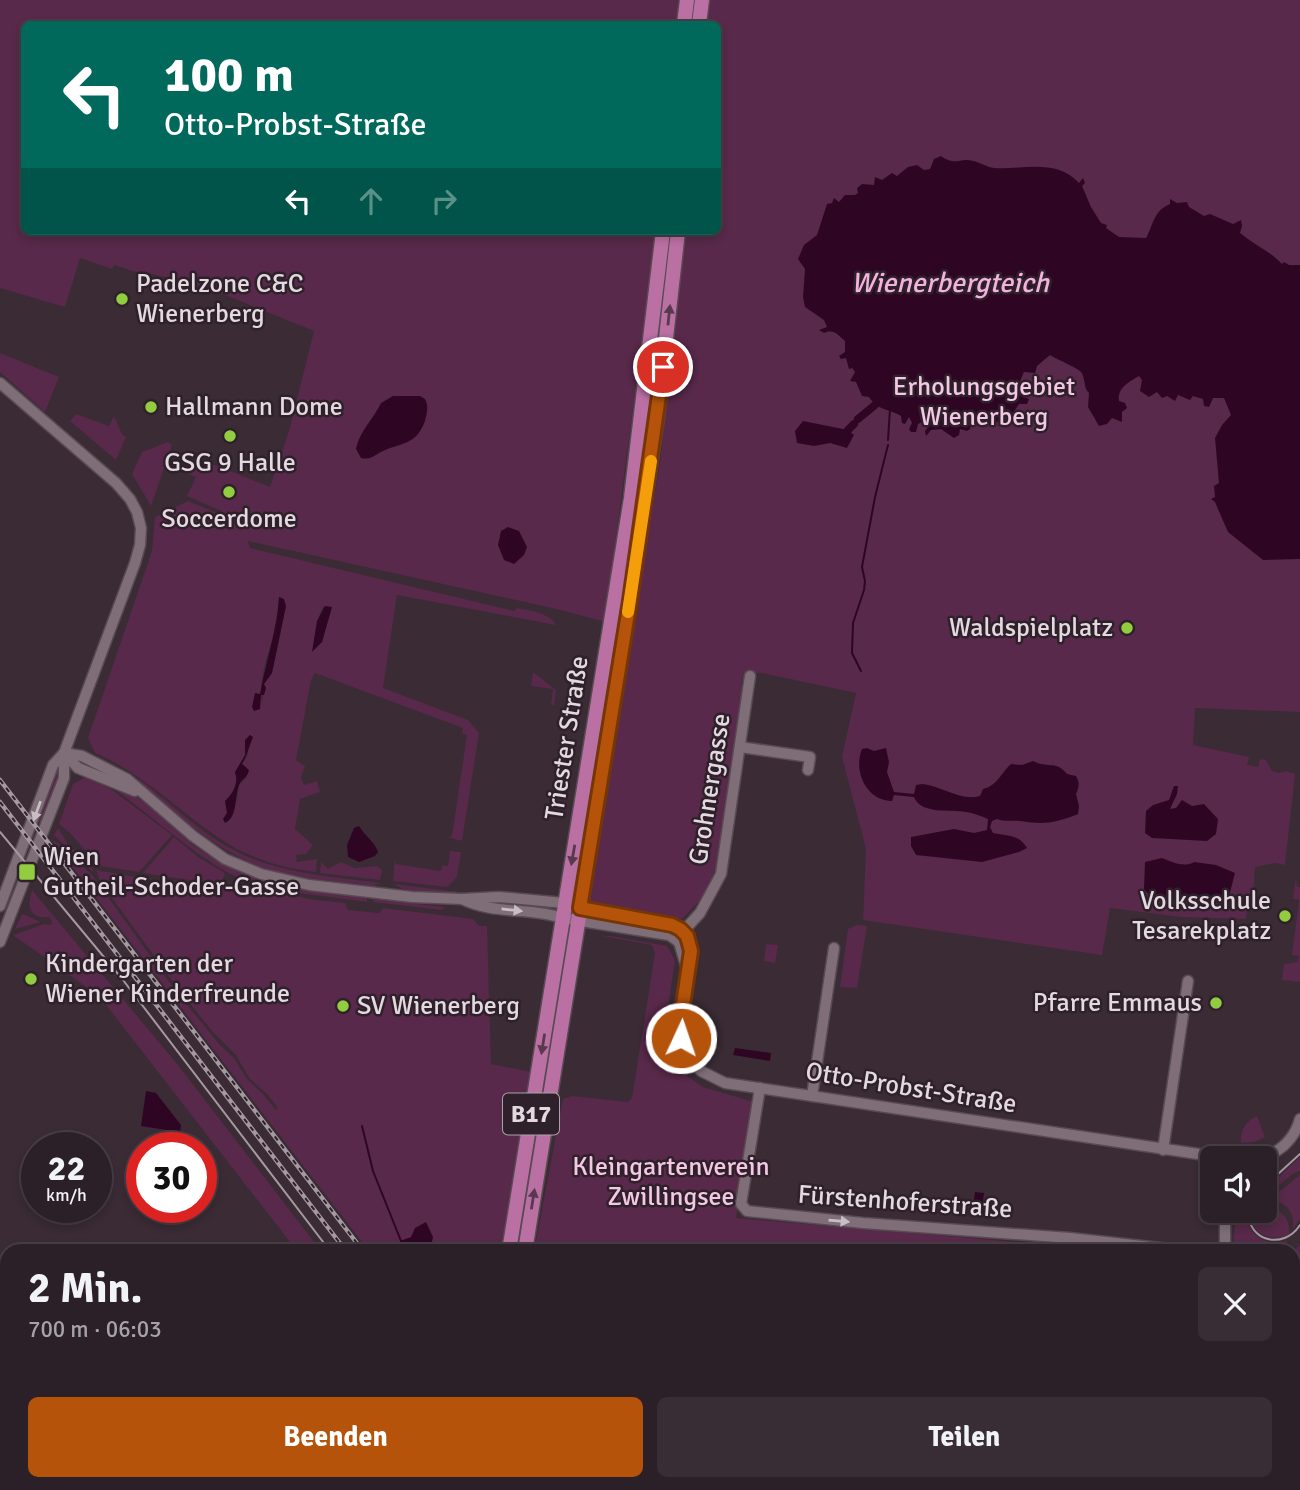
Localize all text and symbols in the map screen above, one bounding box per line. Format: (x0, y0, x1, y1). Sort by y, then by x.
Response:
text: 100 m (164, 45, 294, 105)
icon: left (49, 49, 140, 140)
text: Otto-Probst-Straße (164, 105, 427, 144)
icon: left (279, 182, 317, 220)
icon: ahead (352, 182, 390, 220)
icon: right (425, 182, 463, 220)
water label: Wienerbergteich (851, 266, 1050, 300)
place label: Padelzone C&C Wienerberg (136, 268, 304, 330)
marker: Padelzone C&C Wienerberg (114, 291, 130, 307)
one-way arrow (664, 304, 675, 326)
pin (633, 337, 693, 397)
icon: arrive (644, 348, 682, 386)
park label: Erholungsgebiet Wienerberg (893, 371, 1075, 433)
place label: Hallmann Dome (165, 391, 343, 423)
marker: Hallmann Dome (143, 399, 159, 415)
marker: GSG 9 Halle (222, 428, 238, 444)
place label: GSG 9 Halle (164, 447, 296, 479)
marker: Soccerdome (221, 484, 237, 500)
place label: Soccerdome (161, 503, 297, 535)
place label: Waldspielplatz (949, 612, 1113, 644)
marker: Waldspielplatz (1119, 620, 1135, 636)
street label: Triester Straße (538, 654, 596, 822)
street label: Grohnergasse (682, 711, 738, 867)
one-way arrow (32, 800, 43, 821)
place label: Wien Gutheil-Schoder-Gasse (43, 841, 299, 903)
one-way arrow (567, 845, 578, 867)
marker: Wien Gutheil-Schoder-Gasse (17, 862, 37, 882)
place label: Volksschule Tesarekplatz (1132, 885, 1271, 947)
one-way arrow (501, 905, 523, 916)
marker: Volksschule Tesarekplatz (1277, 908, 1293, 924)
place label: Kindergarten der Wiener Kinderfreunde (45, 948, 290, 1010)
marker: Kindergarten der Wiener Kinderfreunde (23, 971, 39, 987)
place label: Pfarre Emmaus (1033, 987, 1202, 1019)
place label: SV Wienerberg (357, 990, 520, 1022)
marker: Pfarre Emmaus (1208, 995, 1224, 1011)
marker: SV Wienerberg (335, 998, 351, 1014)
position arrow (644, 1001, 718, 1075)
one-way arrow (537, 1033, 548, 1055)
street label: Otto-Probst-Straße (803, 1056, 1019, 1120)
road number: B17 (503, 1094, 559, 1134)
speed limit sign: 30 (126, 1132, 217, 1223)
map controls (1200, 1146, 1277, 1223)
button: sound (1200, 1146, 1277, 1223)
text: 22 (48, 1147, 85, 1190)
park label: Kleingartenverein Zwillingsee (572, 1151, 770, 1213)
street label: Fürstenhoferstraße (797, 1179, 1013, 1225)
text: km/h (46, 1184, 87, 1206)
one-way arrow (528, 1188, 539, 1210)
one-way arrow (828, 1216, 850, 1227)
text: 2 Min. (28, 1263, 142, 1314)
button: close (1198, 1267, 1272, 1341)
text: 700 m · 06:03 (28, 1315, 162, 1344)
button: Beenden (28, 1397, 643, 1477)
button: Teilen (657, 1397, 1272, 1477)

